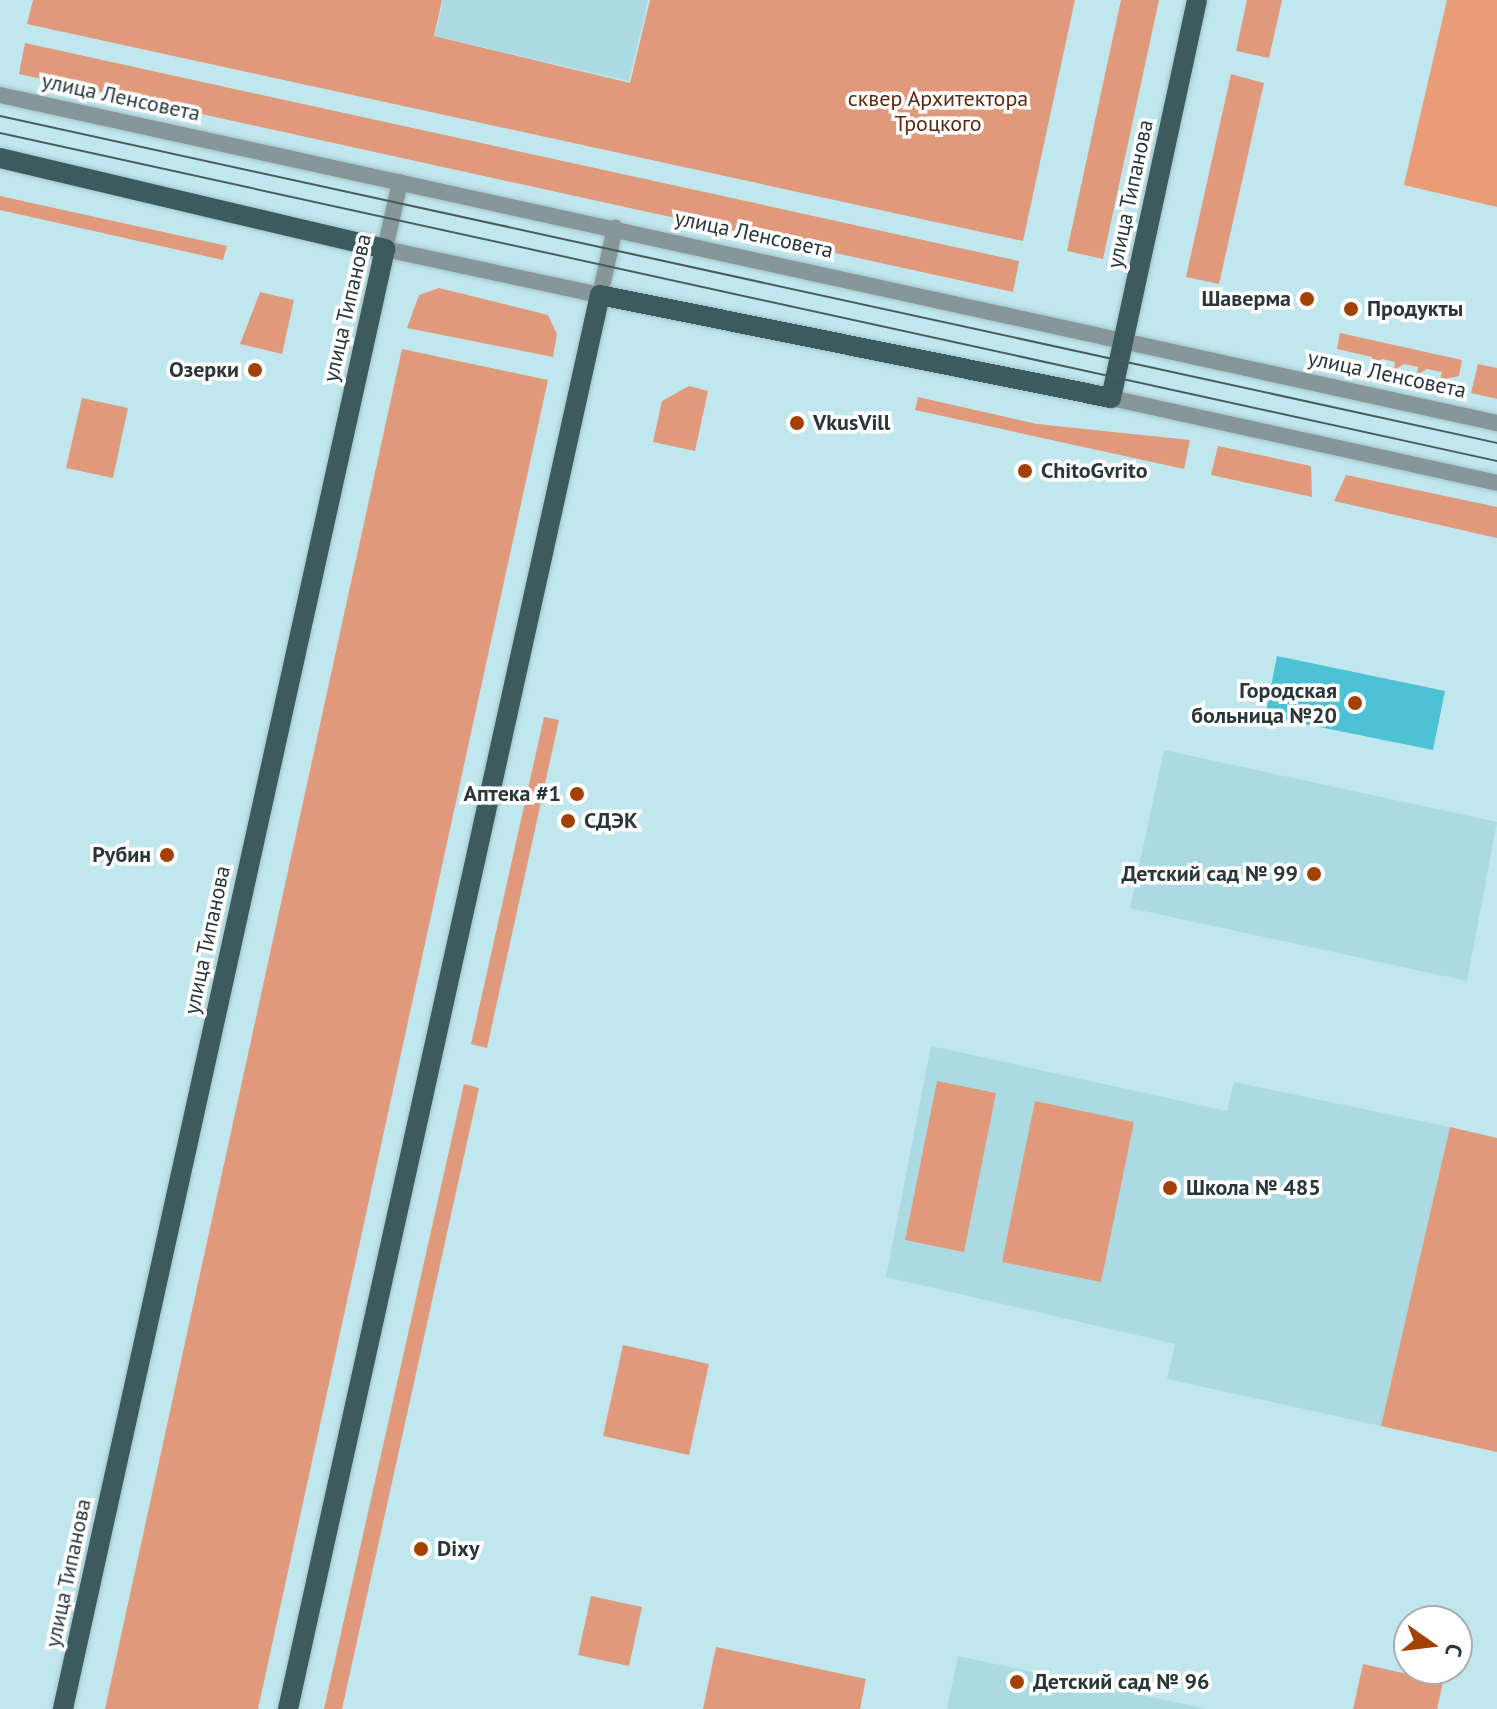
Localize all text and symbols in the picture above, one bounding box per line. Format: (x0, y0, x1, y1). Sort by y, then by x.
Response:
street label: улица Ленсовета (39, 67, 203, 127)
park label: сквер Архитектора Троцкого (847, 85, 1029, 136)
street label: улица Типанова (1101, 117, 1159, 271)
street label: улица Ленсовета (672, 204, 836, 264)
street label: улица Типанова (317, 231, 377, 385)
place label: Шаверма (1201, 286, 1291, 312)
marker: Шаверма (1298, 290, 1316, 308)
place label: Продукты (1367, 296, 1463, 322)
marker: Продукты (1342, 300, 1360, 318)
street label: улица Ленсовета (1305, 344, 1469, 404)
place label: Озерки (169, 357, 239, 383)
marker: Озерки (246, 361, 264, 379)
place label: VkusVill (813, 410, 890, 436)
marker: VkusVill (788, 414, 806, 432)
place label: ChitoGvrito (1041, 458, 1148, 484)
marker: ChitoGvrito (1016, 462, 1034, 480)
place label: Городская больница №20 (1191, 677, 1337, 728)
marker: Городская больница №20 (1344, 692, 1366, 714)
place label: Аптека #1 (464, 781, 561, 807)
marker: Аптека #1 (568, 785, 586, 803)
place label: СДЭК (584, 808, 638, 834)
marker: СДЭК (559, 812, 577, 830)
place label: Рубин (92, 842, 151, 868)
marker: Рубин (158, 846, 176, 864)
place label: Детский сад № 99 (1122, 861, 1298, 887)
street label: улица Типанова (178, 863, 236, 1017)
marker: Детский сад № 99 (1305, 865, 1323, 883)
place label: Школа № 485 (1186, 1175, 1321, 1201)
marker: Школа № 485 (1161, 1179, 1179, 1197)
street label: улица Типанова (39, 1496, 97, 1650)
place label: Dixy (437, 1536, 480, 1562)
marker: Dixy (412, 1540, 430, 1558)
north arrow (1393, 1605, 1473, 1685)
text: С (1439, 1641, 1469, 1660)
place label: Детский сад № 96 (1033, 1669, 1209, 1695)
marker: Детский сад № 96 (1008, 1673, 1026, 1691)

